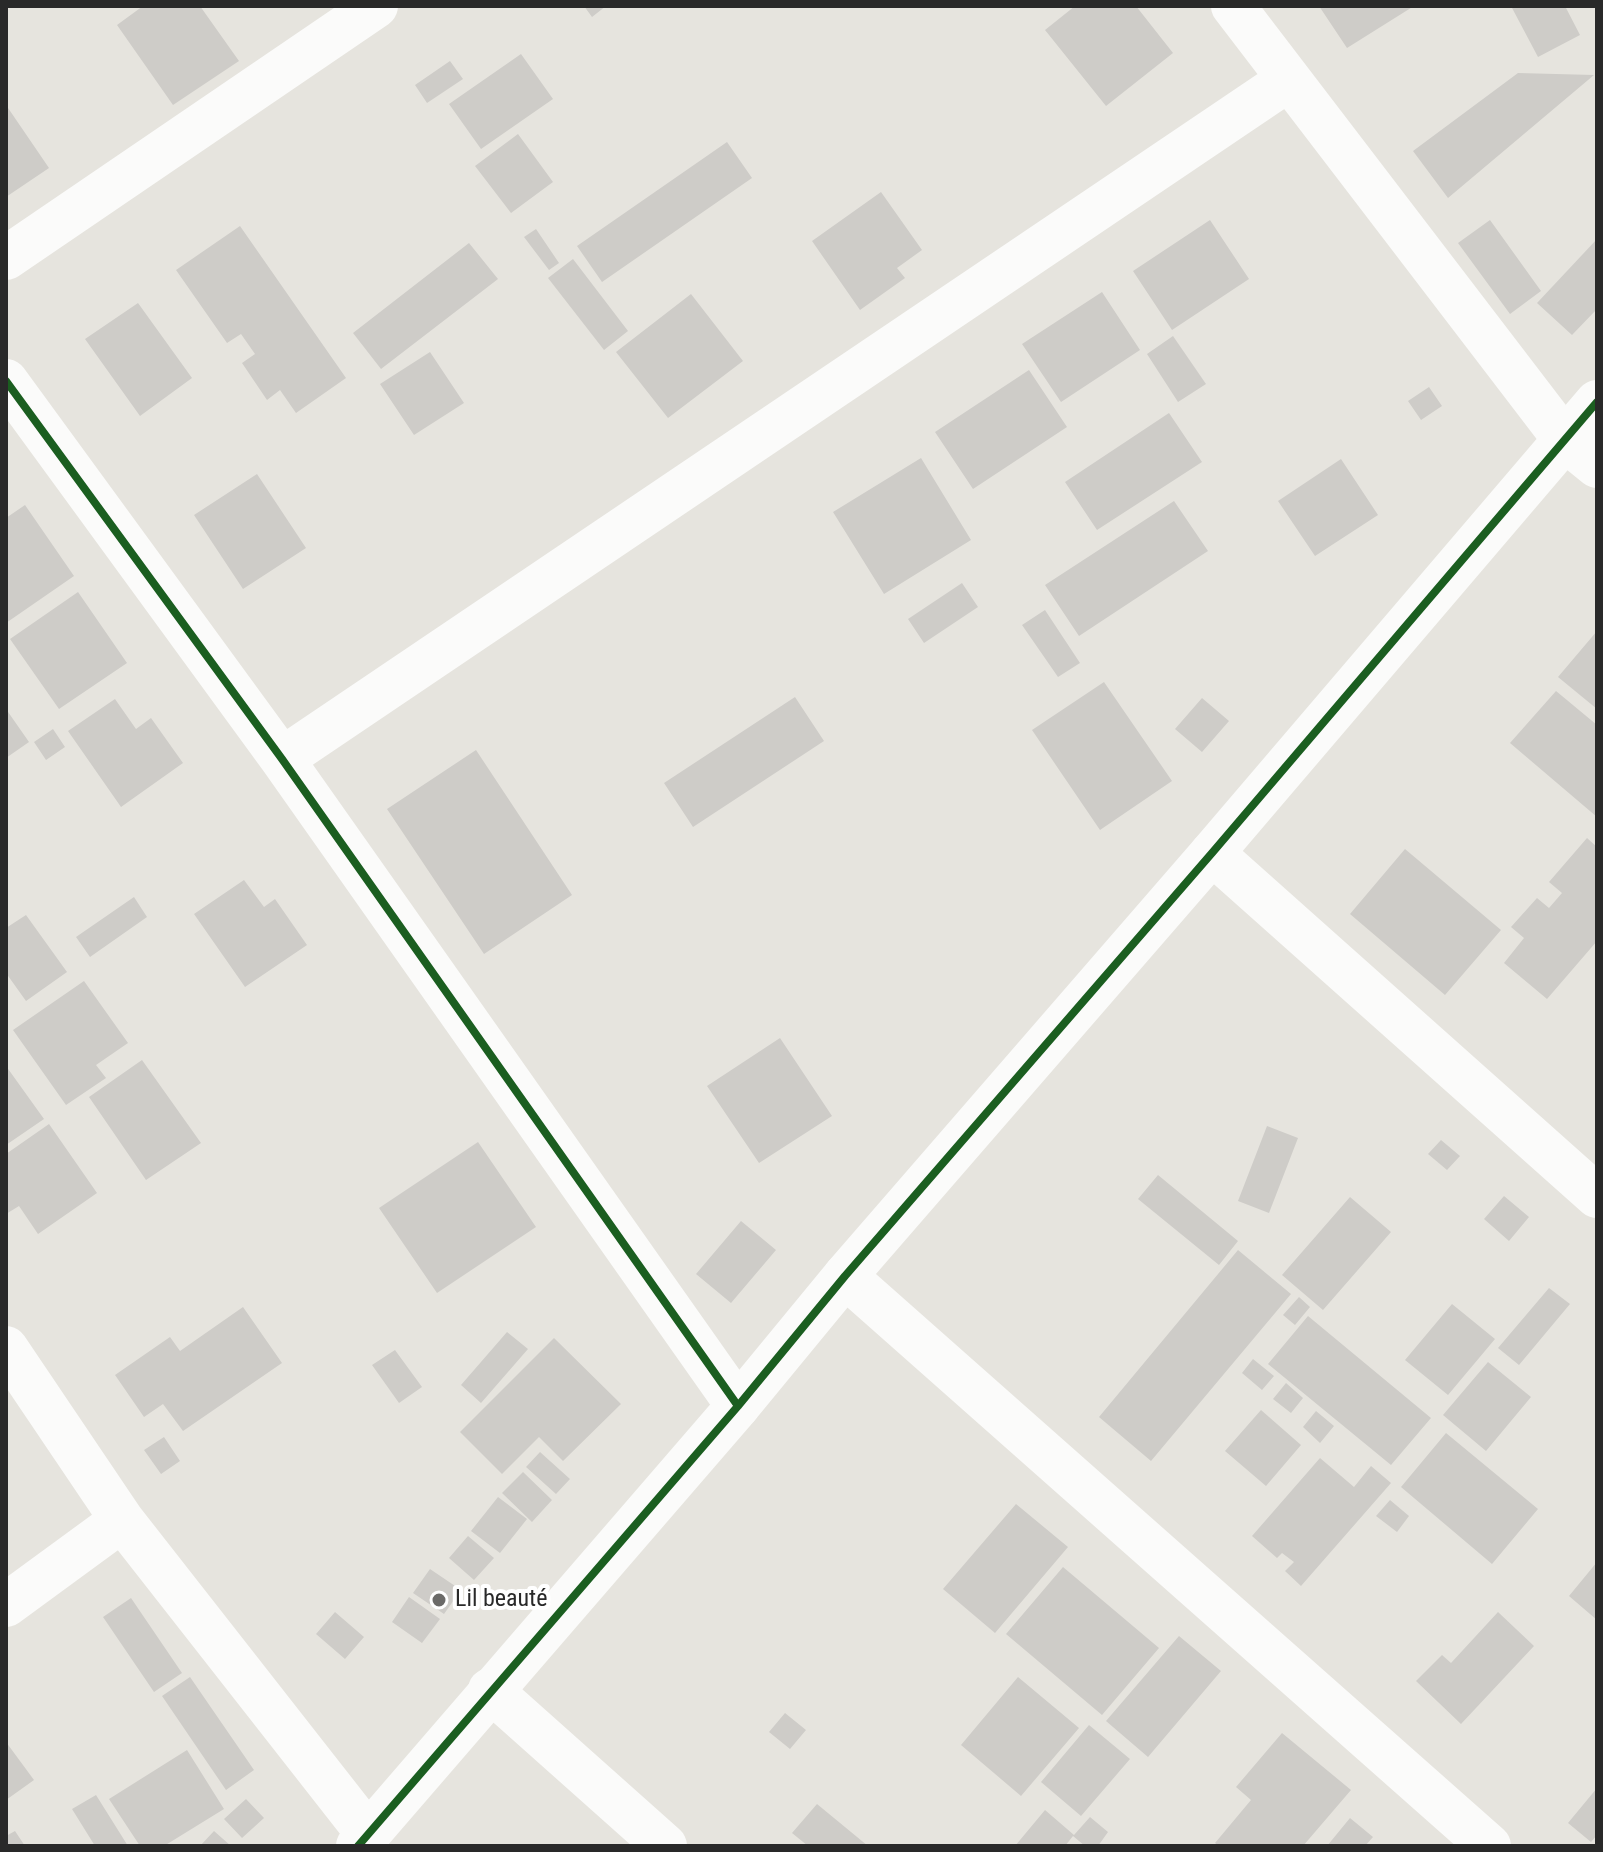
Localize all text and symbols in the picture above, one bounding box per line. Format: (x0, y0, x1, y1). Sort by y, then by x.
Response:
place label: Lil beauté (455, 1586, 547, 1614)
marker: Lil beauté (430, 1591, 448, 1609)

